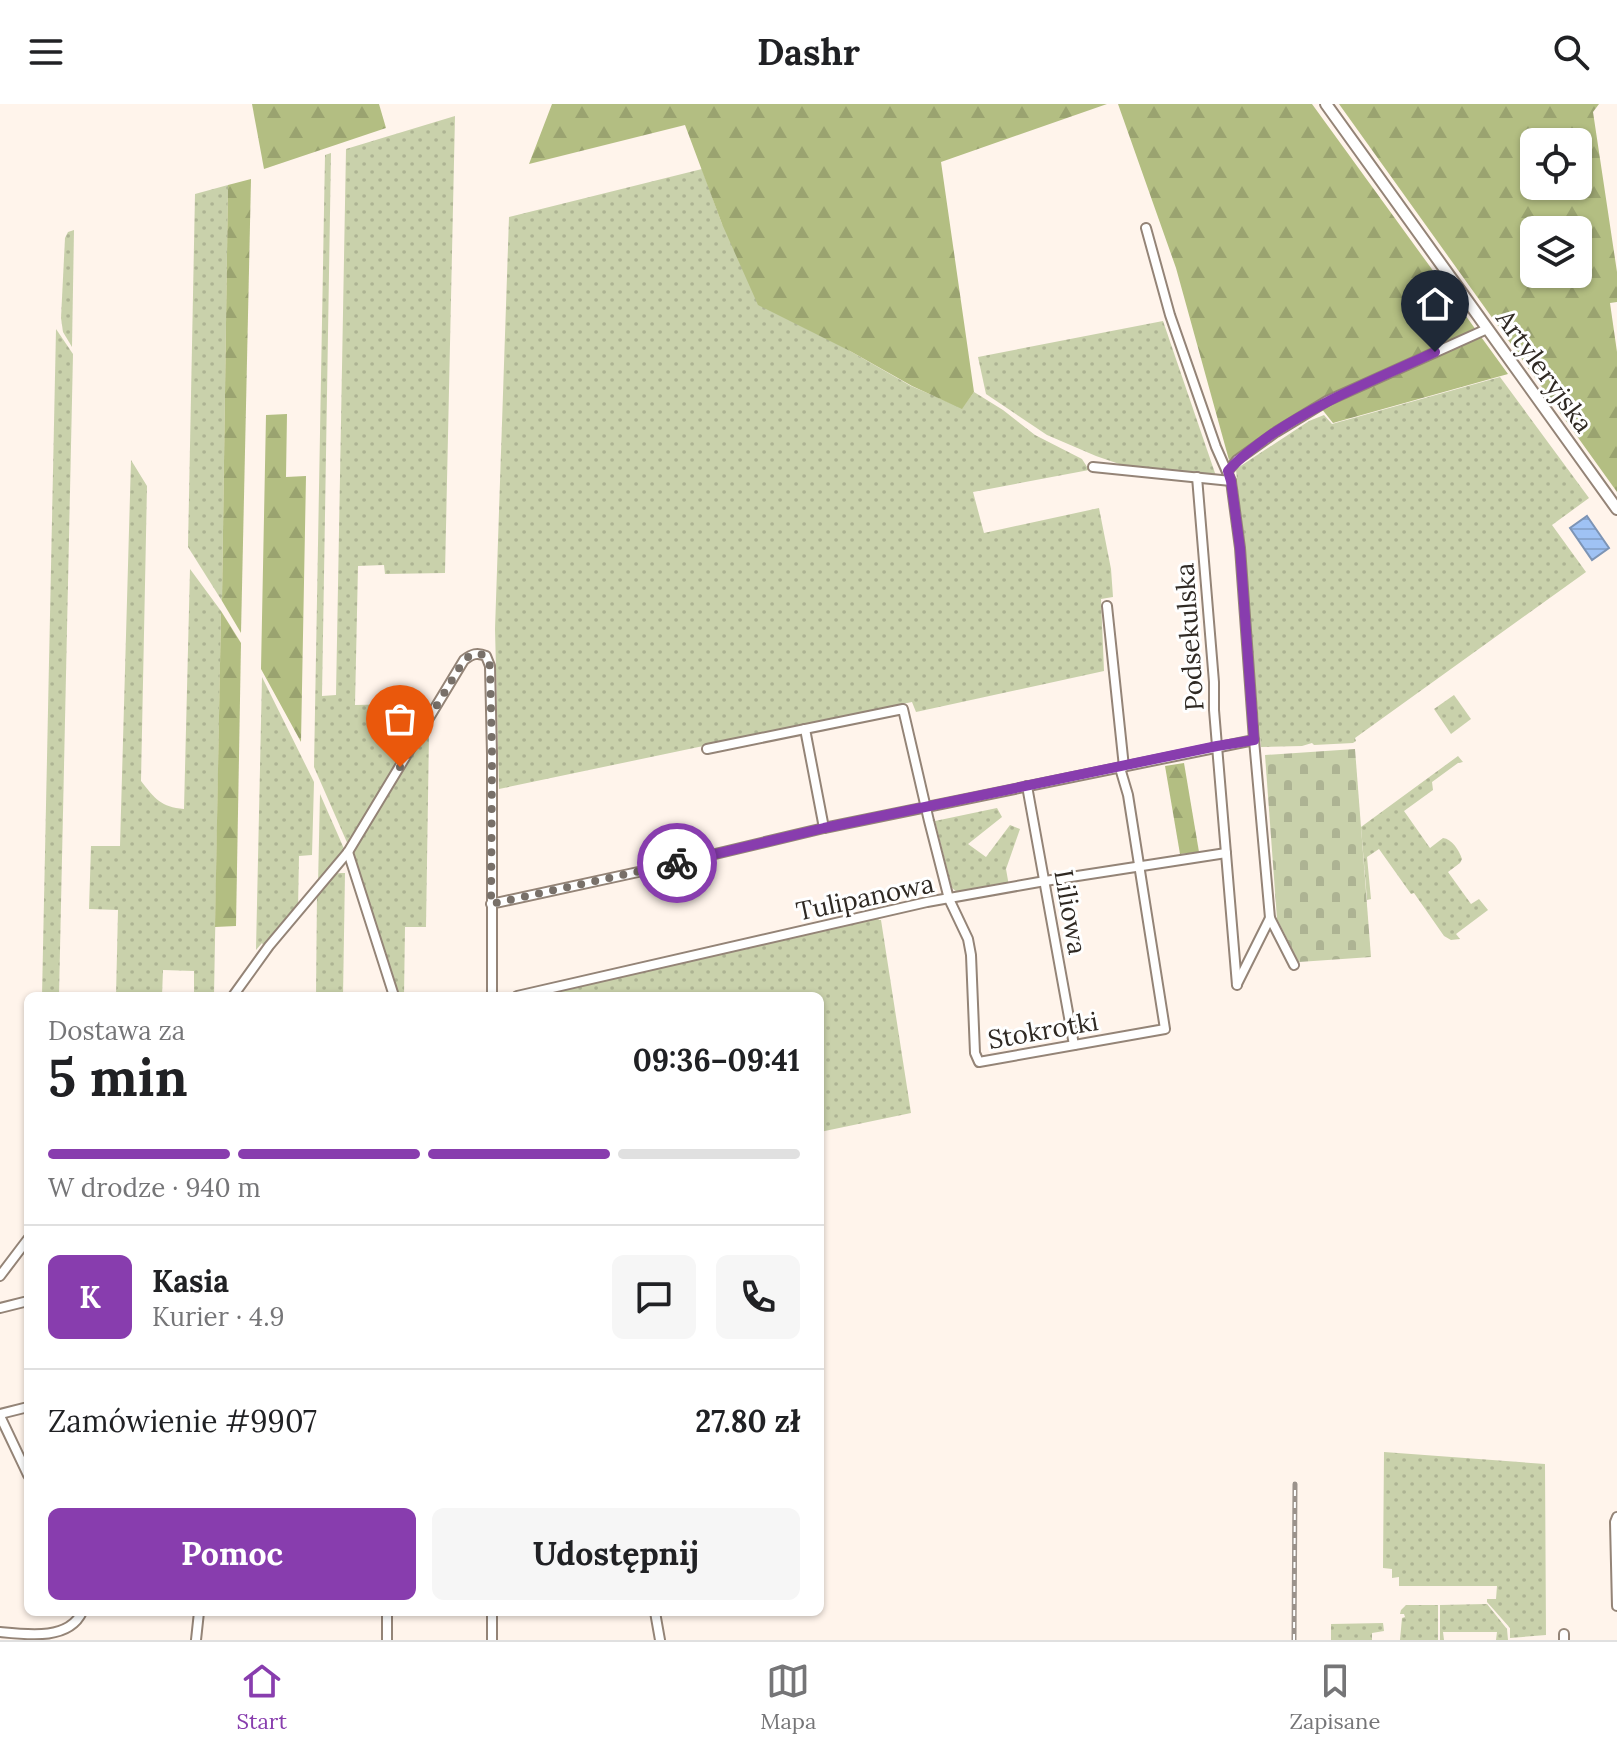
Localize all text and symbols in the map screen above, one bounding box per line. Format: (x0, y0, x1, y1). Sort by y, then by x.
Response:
text: Dashr (757, 29, 860, 75)
icon: menu (24, 30, 68, 74)
icon: search (1549, 30, 1593, 74)
map controls (1520, 128, 1592, 288)
button: locate (1520, 128, 1592, 200)
button: layers (1520, 216, 1592, 288)
pin (1401, 270, 1469, 352)
icon: home (1413, 282, 1457, 326)
street label: Artyleryjska (1489, 302, 1601, 439)
street label: Podsekulska (1167, 562, 1211, 712)
pin (366, 685, 434, 767)
icon: bag (378, 697, 422, 741)
courier (637, 823, 717, 903)
icon: bike (655, 841, 699, 885)
street label: Tulipanowa (793, 866, 937, 928)
street label: Liliowa (1047, 867, 1095, 957)
street label: Stokrotki (985, 1004, 1101, 1056)
text: Dostawa za (48, 1014, 185, 1047)
text: 09:36–09:41 (633, 1041, 800, 1079)
text: 5 min (48, 1044, 188, 1110)
text: W drodze · 940 m (48, 1171, 261, 1204)
button: chat (612, 1255, 696, 1339)
button: phone (716, 1255, 800, 1339)
text: Kasia (152, 1262, 229, 1300)
text: K (79, 1278, 101, 1316)
text: Kurier · 4.9 (152, 1300, 285, 1333)
text: Zamówienie #9907 (48, 1402, 317, 1440)
text: 27.80 zł (695, 1402, 800, 1440)
button: Pomoc (48, 1508, 416, 1600)
button: Udostępnij (432, 1508, 800, 1600)
tab: Start (237, 1659, 287, 1735)
tab: Mapa (760, 1659, 816, 1735)
tab: Zapisane (1289, 1659, 1380, 1735)

